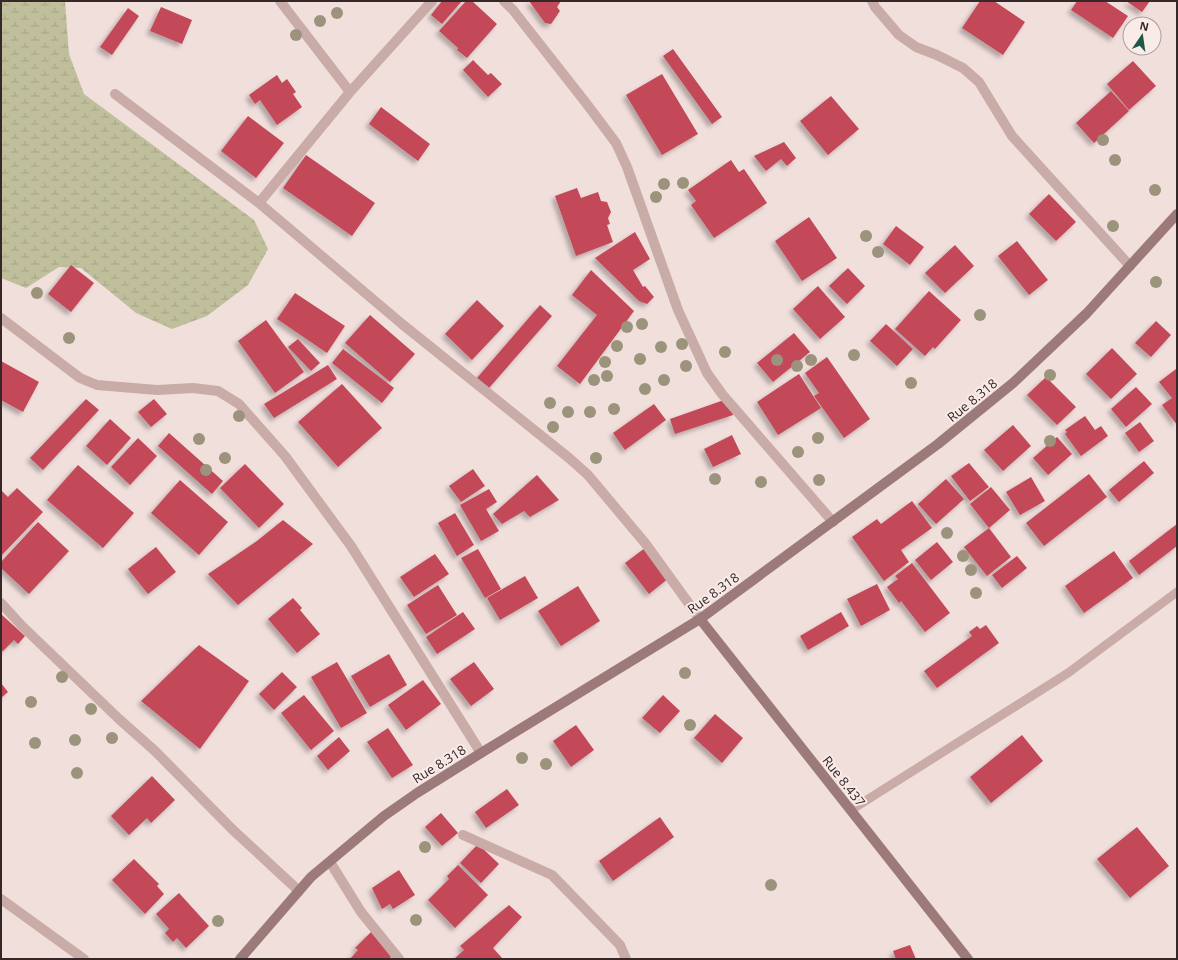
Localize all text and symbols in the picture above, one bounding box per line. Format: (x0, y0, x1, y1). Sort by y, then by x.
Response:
north arrow (1122, 16, 1162, 56)
text: N (1138, 17, 1150, 34)
street label: Rue 8.318 (943, 374, 1001, 426)
street label: Rue 8.318 (684, 568, 742, 618)
street label: Rue 8.318 (409, 741, 469, 787)
street label: Rue 8.437 (818, 752, 870, 810)

